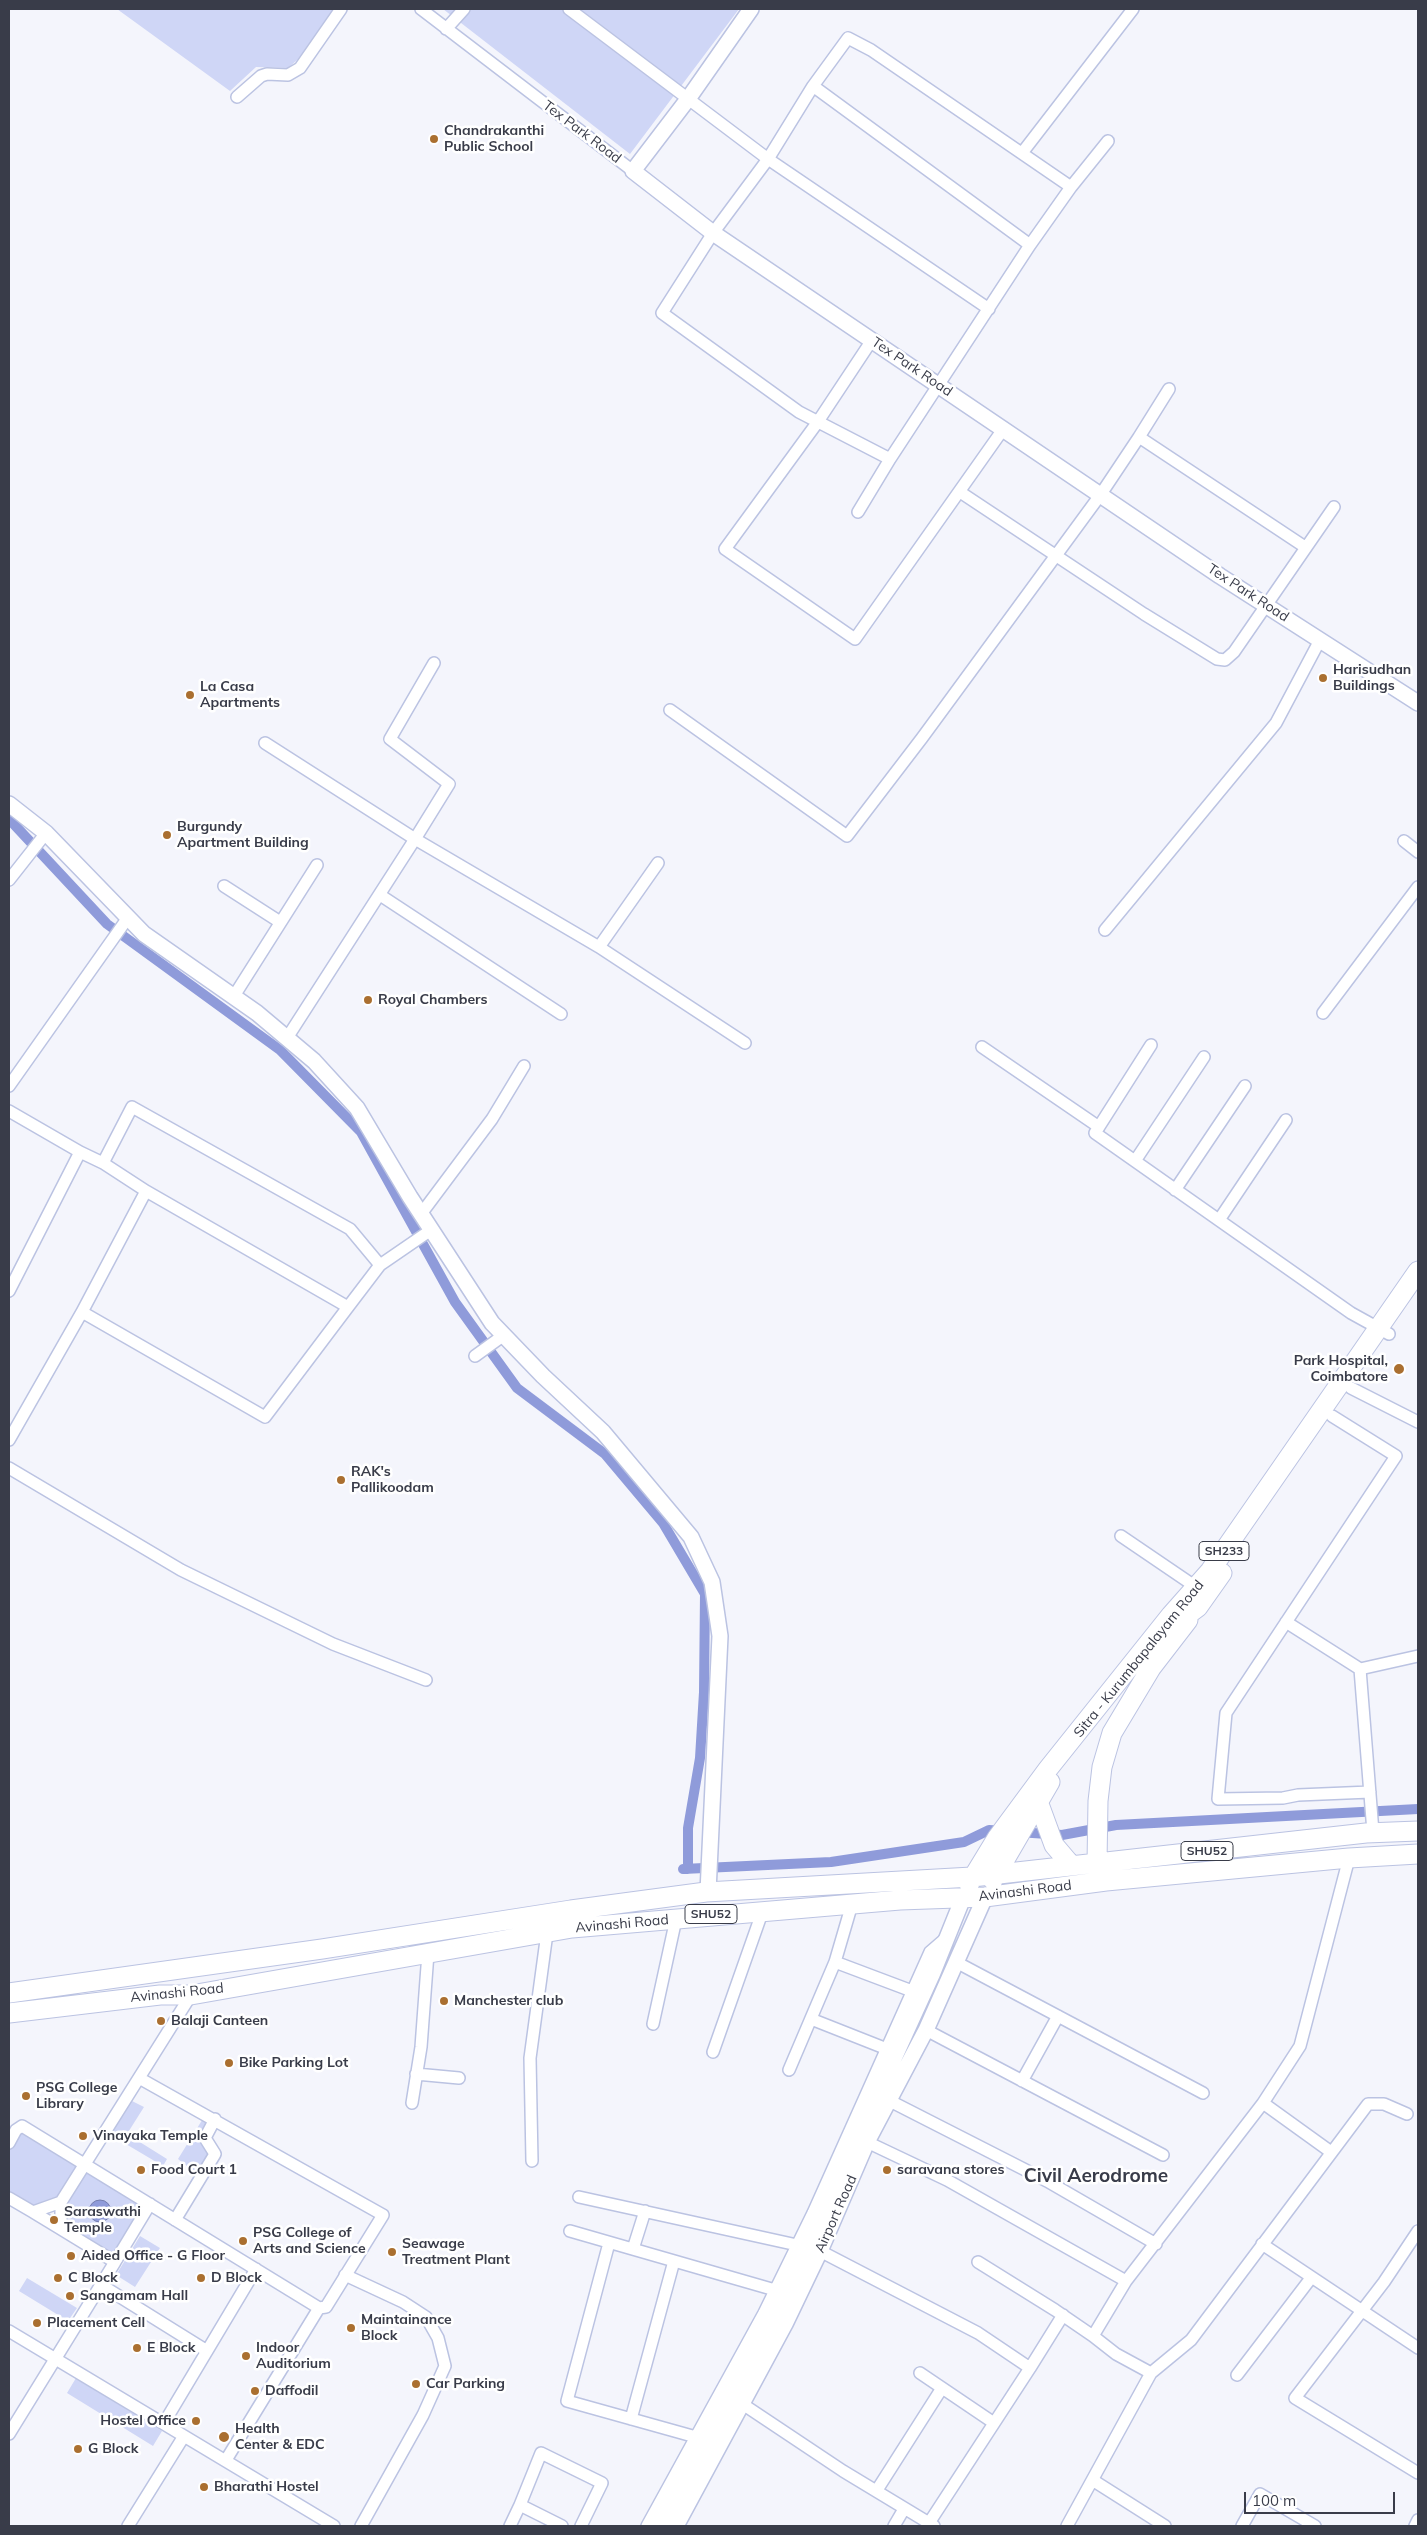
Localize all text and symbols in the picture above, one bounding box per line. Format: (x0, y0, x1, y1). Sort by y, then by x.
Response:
street label: Tex Park Road (540, 97, 624, 167)
place label: Chandrakanthi Public School (444, 123, 544, 156)
marker: Chandrakanthi Public School (428, 133, 440, 145)
street label: Tex Park Road (869, 334, 955, 400)
street label: Tex Park Road (1204, 560, 1292, 626)
place label: Harisudhan Buildings (1333, 662, 1411, 694)
marker: Harisudhan Buildings (1317, 672, 1329, 684)
place label: La Casa Apartments (200, 679, 280, 712)
marker: La Casa Apartments (184, 689, 196, 701)
place label: Burgundy Apartment Building (177, 819, 309, 852)
marker: Burgundy Apartment Building (161, 829, 173, 841)
place label: Royal Chambers (378, 992, 488, 1008)
marker: Royal Chambers (362, 994, 374, 1006)
place label: Park Hospital, Coimbatore (1294, 1353, 1388, 1385)
marker: Park Hospital, Coimbatore (1392, 1362, 1406, 1376)
place label: RAK's Pallikoodam (351, 1464, 434, 1496)
marker: RAK's Pallikoodam (335, 1474, 347, 1486)
road number: SH233 (1199, 1542, 1249, 1560)
street label: Sitra - Kurumbapalayam Road (1070, 1577, 1208, 1741)
road number: SHU52 (1181, 1842, 1233, 1860)
street label: Avinashi Road (977, 1877, 1073, 1905)
road number: SHU52 (685, 1905, 737, 1924)
street label: Avinashi Road (575, 1912, 669, 1936)
street label: Avinashi Road (130, 1980, 224, 2006)
place label: Manchester club (454, 1993, 563, 2009)
marker: Manchester club (438, 1995, 450, 2007)
place label: Balaji Canteen (171, 2013, 268, 2029)
marker: Balaji Canteen (155, 2015, 167, 2027)
place label: Bike Parking Lot (239, 2055, 348, 2071)
marker: Bike Parking Lot (223, 2057, 235, 2069)
place label: PSG College Library (36, 2080, 117, 2112)
marker: PSG College Library (20, 2090, 32, 2102)
place label: Vinayaka Temple (93, 2128, 208, 2144)
marker: Vinayaka Temple (77, 2130, 89, 2142)
place label: Food Court 1 (151, 2162, 237, 2178)
place label: saravana stores (897, 2162, 1004, 2178)
marker: Food Court 1 (135, 2164, 147, 2176)
marker: saravana stores (881, 2164, 893, 2176)
district label: Civil Aerodrome (1024, 2165, 1168, 2187)
street label: Airport Road (811, 2172, 861, 2256)
place label: Saraswathi Temple (64, 2204, 141, 2236)
marker: Saraswathi Temple (48, 2214, 60, 2226)
place label: PSG College of Arts and Science (253, 2225, 366, 2258)
marker: PSG College of Arts and Science (237, 2235, 249, 2247)
place label: Seawage Treatment Plant (402, 2236, 510, 2268)
marker: Seawage Treatment Plant (386, 2246, 398, 2258)
place label: Aided Office - G Floor (81, 2248, 225, 2264)
marker: Aided Office - G Floor (65, 2250, 77, 2262)
place label: C Block (68, 2270, 118, 2286)
place label: D Block (211, 2270, 262, 2286)
marker: C Block (52, 2272, 64, 2284)
marker: D Block (195, 2272, 207, 2284)
place label: Sangamam Hall (80, 2288, 188, 2304)
marker: Sangamam Hall (64, 2290, 76, 2302)
place label: Maintainance Block (361, 2312, 452, 2344)
place label: Placement Cell (47, 2315, 145, 2331)
marker: Placement Cell (31, 2317, 43, 2329)
marker: Maintainance Block (345, 2322, 357, 2334)
place label: E Block (147, 2340, 196, 2356)
place label: Indoor Auditorium (256, 2340, 331, 2372)
marker: E Block (131, 2342, 143, 2354)
marker: Indoor Auditorium (240, 2350, 252, 2362)
place label: Car Parking (426, 2376, 505, 2392)
marker: Car Parking (410, 2378, 422, 2390)
place label: Daffodil (265, 2383, 318, 2399)
marker: Daffodil (249, 2385, 261, 2397)
place label: Hostel Office (100, 2413, 186, 2429)
marker: Hostel Office (190, 2415, 202, 2427)
place label: Health Center & EDC (235, 2421, 325, 2454)
marker: Health Center & EDC (217, 2430, 231, 2444)
place label: G Block (88, 2441, 139, 2457)
marker: G Block (72, 2443, 84, 2455)
place label: Bharathi Hostel (214, 2479, 319, 2495)
marker: Bharathi Hostel (198, 2481, 210, 2493)
scale bar (1247, 2482, 1398, 2514)
text: 100 m (1252, 2491, 1296, 2510)

